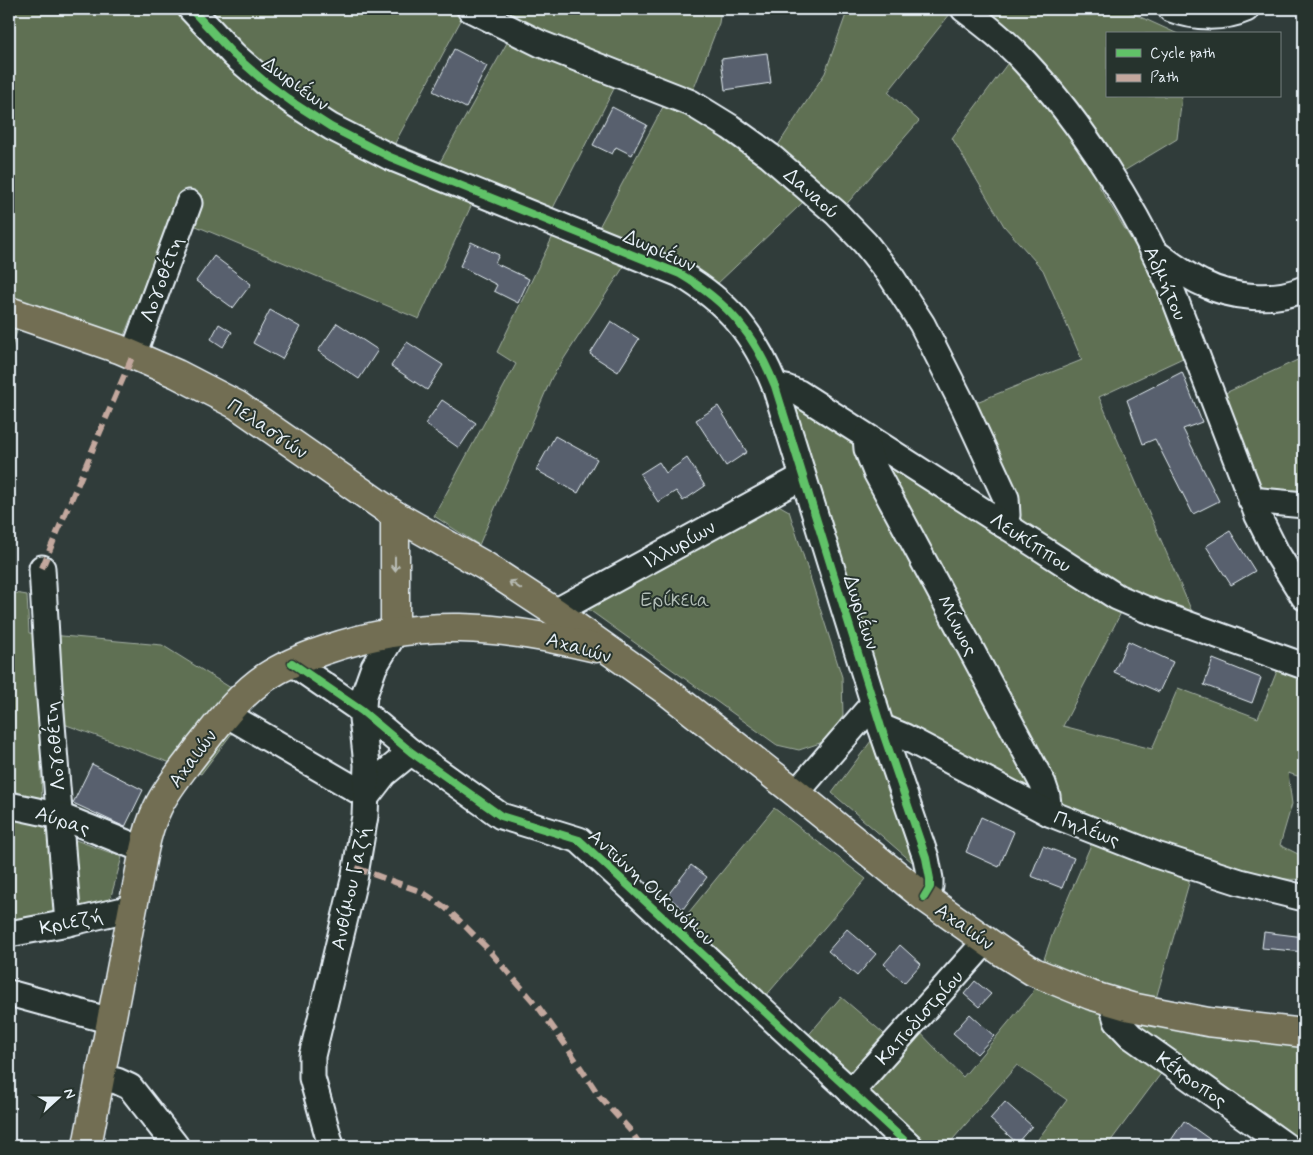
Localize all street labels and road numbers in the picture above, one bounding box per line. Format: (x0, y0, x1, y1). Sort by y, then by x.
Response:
street label: Δωριέων (256, 51, 334, 118)
street label: Δαναού (777, 162, 845, 226)
street label: Δωριέων (619, 223, 700, 279)
street label: Λογοθέτη (134, 233, 190, 326)
street label: Αδμήτου (1136, 242, 1193, 325)
street label: Πελασγών (222, 392, 313, 466)
street label: Λευκίππου (984, 507, 1076, 580)
street label: Ιλλυρίων (639, 514, 721, 576)
street label: Δωριέων (836, 572, 885, 654)
street label: Μίνωος (929, 590, 984, 661)
street label: Αχαιών (543, 626, 614, 671)
street label: Λογοθέτη (38, 700, 73, 792)
street label: Αχαιών (162, 724, 224, 793)
street label: Αύρας (32, 800, 93, 843)
street label: Πηλέως (1050, 804, 1124, 854)
street label: Ανθίμου Γαζή (325, 824, 378, 953)
street label: Αντώνη Οικονόμου (582, 824, 720, 952)
street label: Αχαιών (929, 897, 999, 957)
street label: Κριεζή (37, 903, 106, 942)
street label: Καποδιστρίου (870, 964, 970, 1072)
street label: Κέκροπος (1150, 1046, 1232, 1115)

